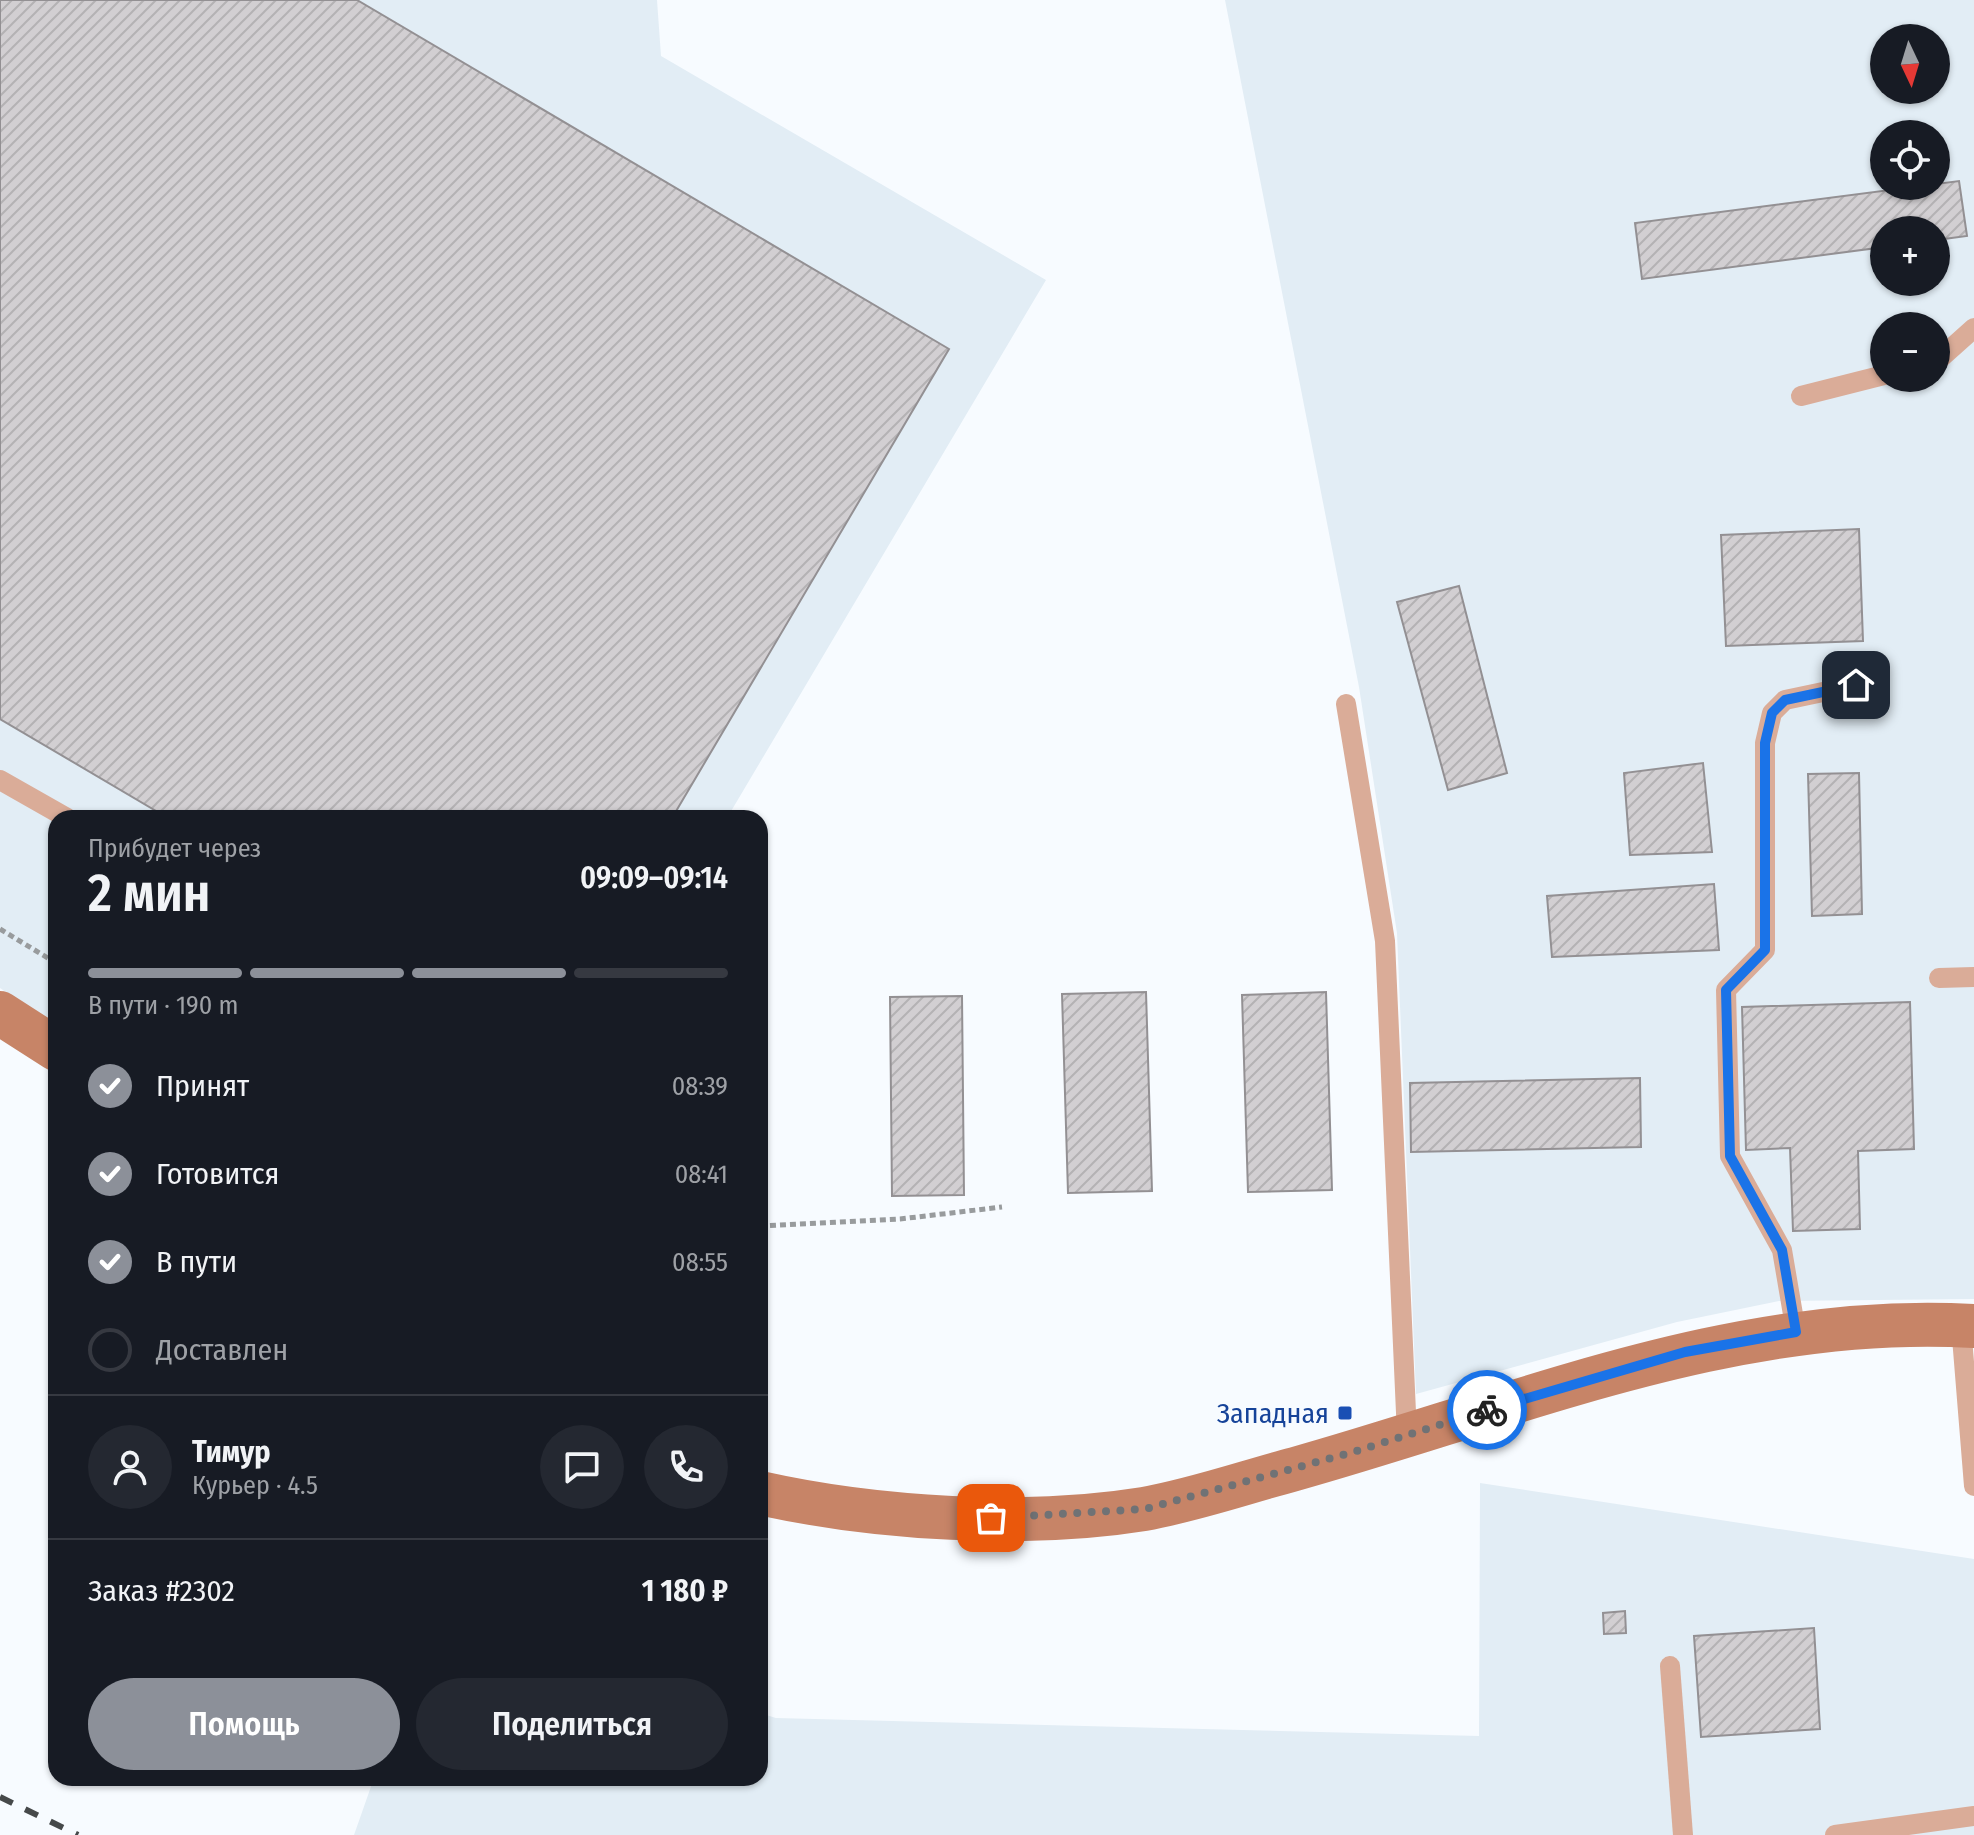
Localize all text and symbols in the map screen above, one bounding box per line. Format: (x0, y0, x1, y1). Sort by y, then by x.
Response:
north arrow (1870, 24, 1950, 104)
map controls (1870, 24, 1950, 392)
button: locate (1870, 120, 1950, 200)
button: + (1870, 216, 1950, 296)
button: − (1870, 312, 1950, 392)
pin (1822, 651, 1890, 719)
icon: home (1834, 663, 1878, 707)
text: Прибудет через (88, 833, 261, 864)
text: 09:09–09:14 (580, 860, 728, 896)
text: 2 мин (88, 862, 211, 925)
text: В пути · 190 m (88, 990, 238, 1021)
icon: check (88, 1064, 132, 1108)
text: Принят (156, 1068, 249, 1104)
text: 08:39 (672, 1071, 728, 1102)
icon: check (88, 1152, 132, 1196)
text: Готовится (156, 1156, 279, 1192)
text: 08:41 (675, 1159, 728, 1190)
icon: check (88, 1240, 132, 1284)
text: В пути (156, 1244, 237, 1280)
text: 08:55 (672, 1247, 728, 1278)
text: Доставлен (156, 1332, 288, 1368)
courier (1447, 1370, 1527, 1450)
icon: bike (1465, 1388, 1509, 1432)
place label: Западная (1217, 1397, 1329, 1430)
marker: Западная (1336, 1404, 1354, 1422)
button: person (88, 1425, 172, 1509)
button: chat (540, 1425, 624, 1509)
button: phone (644, 1425, 728, 1509)
text: Тимур (192, 1434, 271, 1470)
text: Курьер · 4.5 (192, 1470, 318, 1501)
pin (957, 1484, 1025, 1552)
icon: bag (969, 1496, 1013, 1540)
text: Заказ #2302 (88, 1573, 235, 1609)
text: 1 180 ₽ (642, 1573, 728, 1609)
button: Помощь (88, 1678, 400, 1770)
button: Поделиться (416, 1678, 728, 1770)

